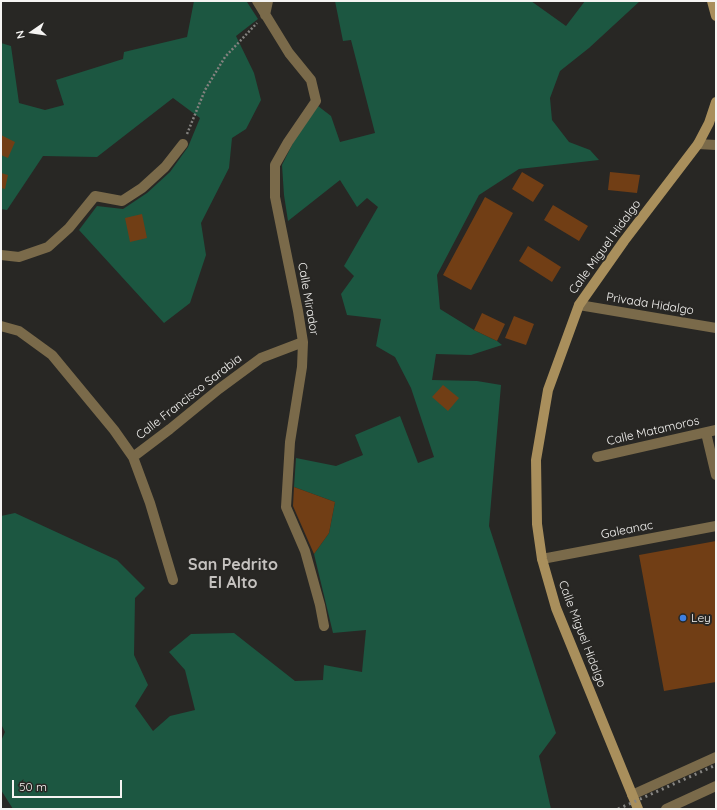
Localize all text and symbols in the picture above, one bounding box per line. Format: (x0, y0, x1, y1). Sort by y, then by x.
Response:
north arrow (12, 12, 52, 52)
text: N (13, 29, 28, 40)
street label: Calle Miguel Hidalgo (566, 197, 644, 297)
street label: Calle Mirador (294, 261, 322, 337)
street label: Privada Hidalgo (605, 290, 695, 318)
street label: Calle Francisco Sarabia (133, 351, 245, 443)
street label: Calle Matamoros (605, 413, 701, 449)
street label: Galeanac (600, 518, 654, 542)
district label: San Pedrito El Alto (188, 555, 278, 593)
street label: Calle Miguel Hidalgo (555, 579, 609, 689)
place label: Ley (691, 611, 711, 625)
marker: Ley (678, 613, 688, 623)
scale bar (14, 772, 124, 798)
text: 50 m (19, 779, 47, 794)

